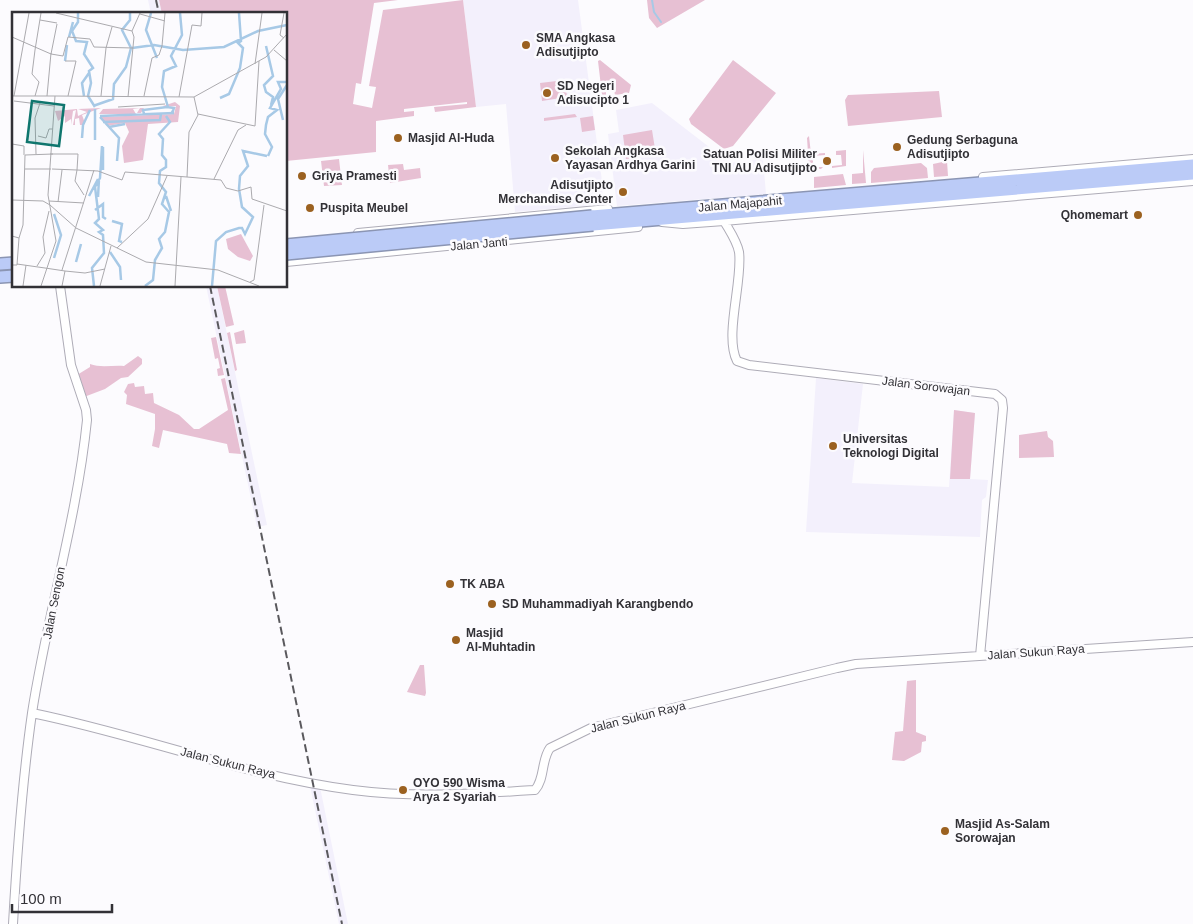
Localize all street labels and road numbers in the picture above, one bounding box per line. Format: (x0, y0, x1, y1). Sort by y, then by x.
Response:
street label: Jalan Majapahit (698, 193, 783, 215)
street label: Jalan Janti (450, 235, 508, 253)
street label: Jalan Sorowajan (881, 374, 971, 398)
street label: Jalan Sengon (40, 566, 68, 640)
street label: Jalan Sukun Raya (987, 642, 1085, 662)
street label: Jalan Sukun Raya (589, 698, 687, 736)
street label: Jalan Sukun Raya (179, 744, 277, 782)

